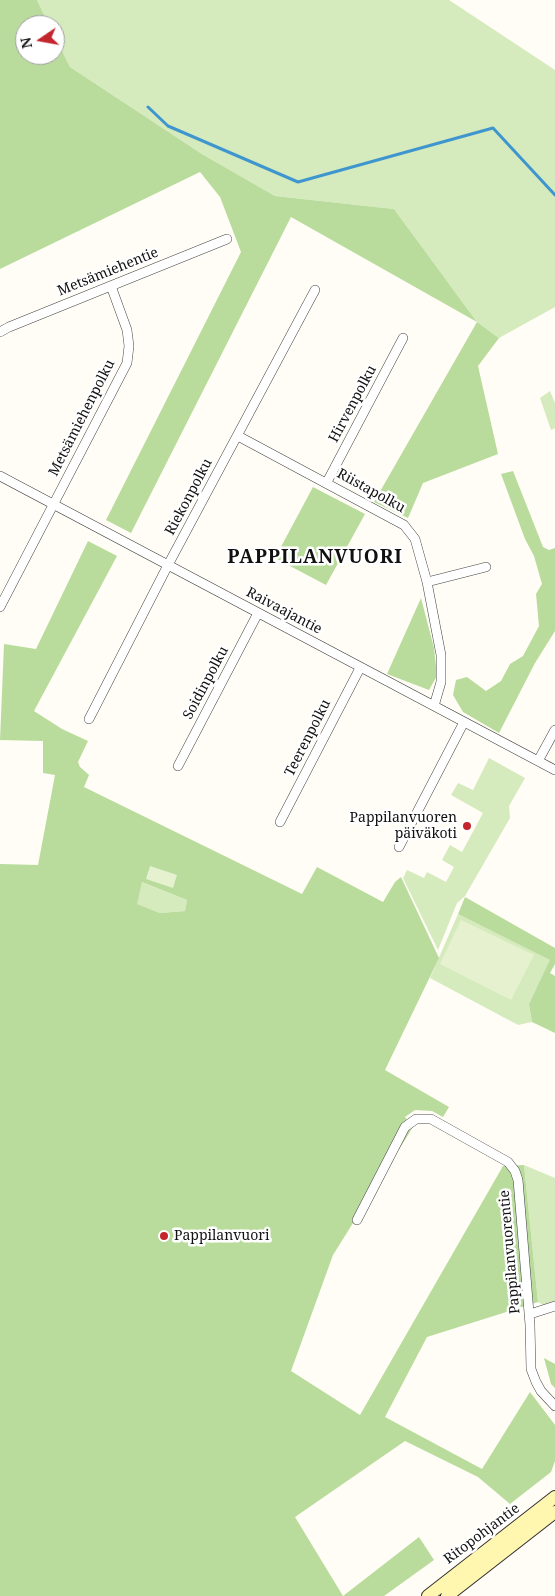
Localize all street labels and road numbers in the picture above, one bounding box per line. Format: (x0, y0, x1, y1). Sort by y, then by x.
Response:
street label: Metsämiehentie (55, 244, 161, 300)
street label: Metsämiehenpolku (45, 357, 119, 479)
street label: Hirvenpolku (326, 363, 380, 445)
street label: Riekonpolku (162, 456, 216, 538)
street label: Riistapolku (334, 465, 408, 517)
street label: Raivaajantie (243, 584, 325, 638)
street label: Soidinpolku (180, 644, 232, 722)
street label: Teerenpolku (281, 697, 335, 779)
street label: Pappilanvuorentie (496, 1189, 524, 1315)
street label: Ritopohjantie (441, 1500, 523, 1568)

